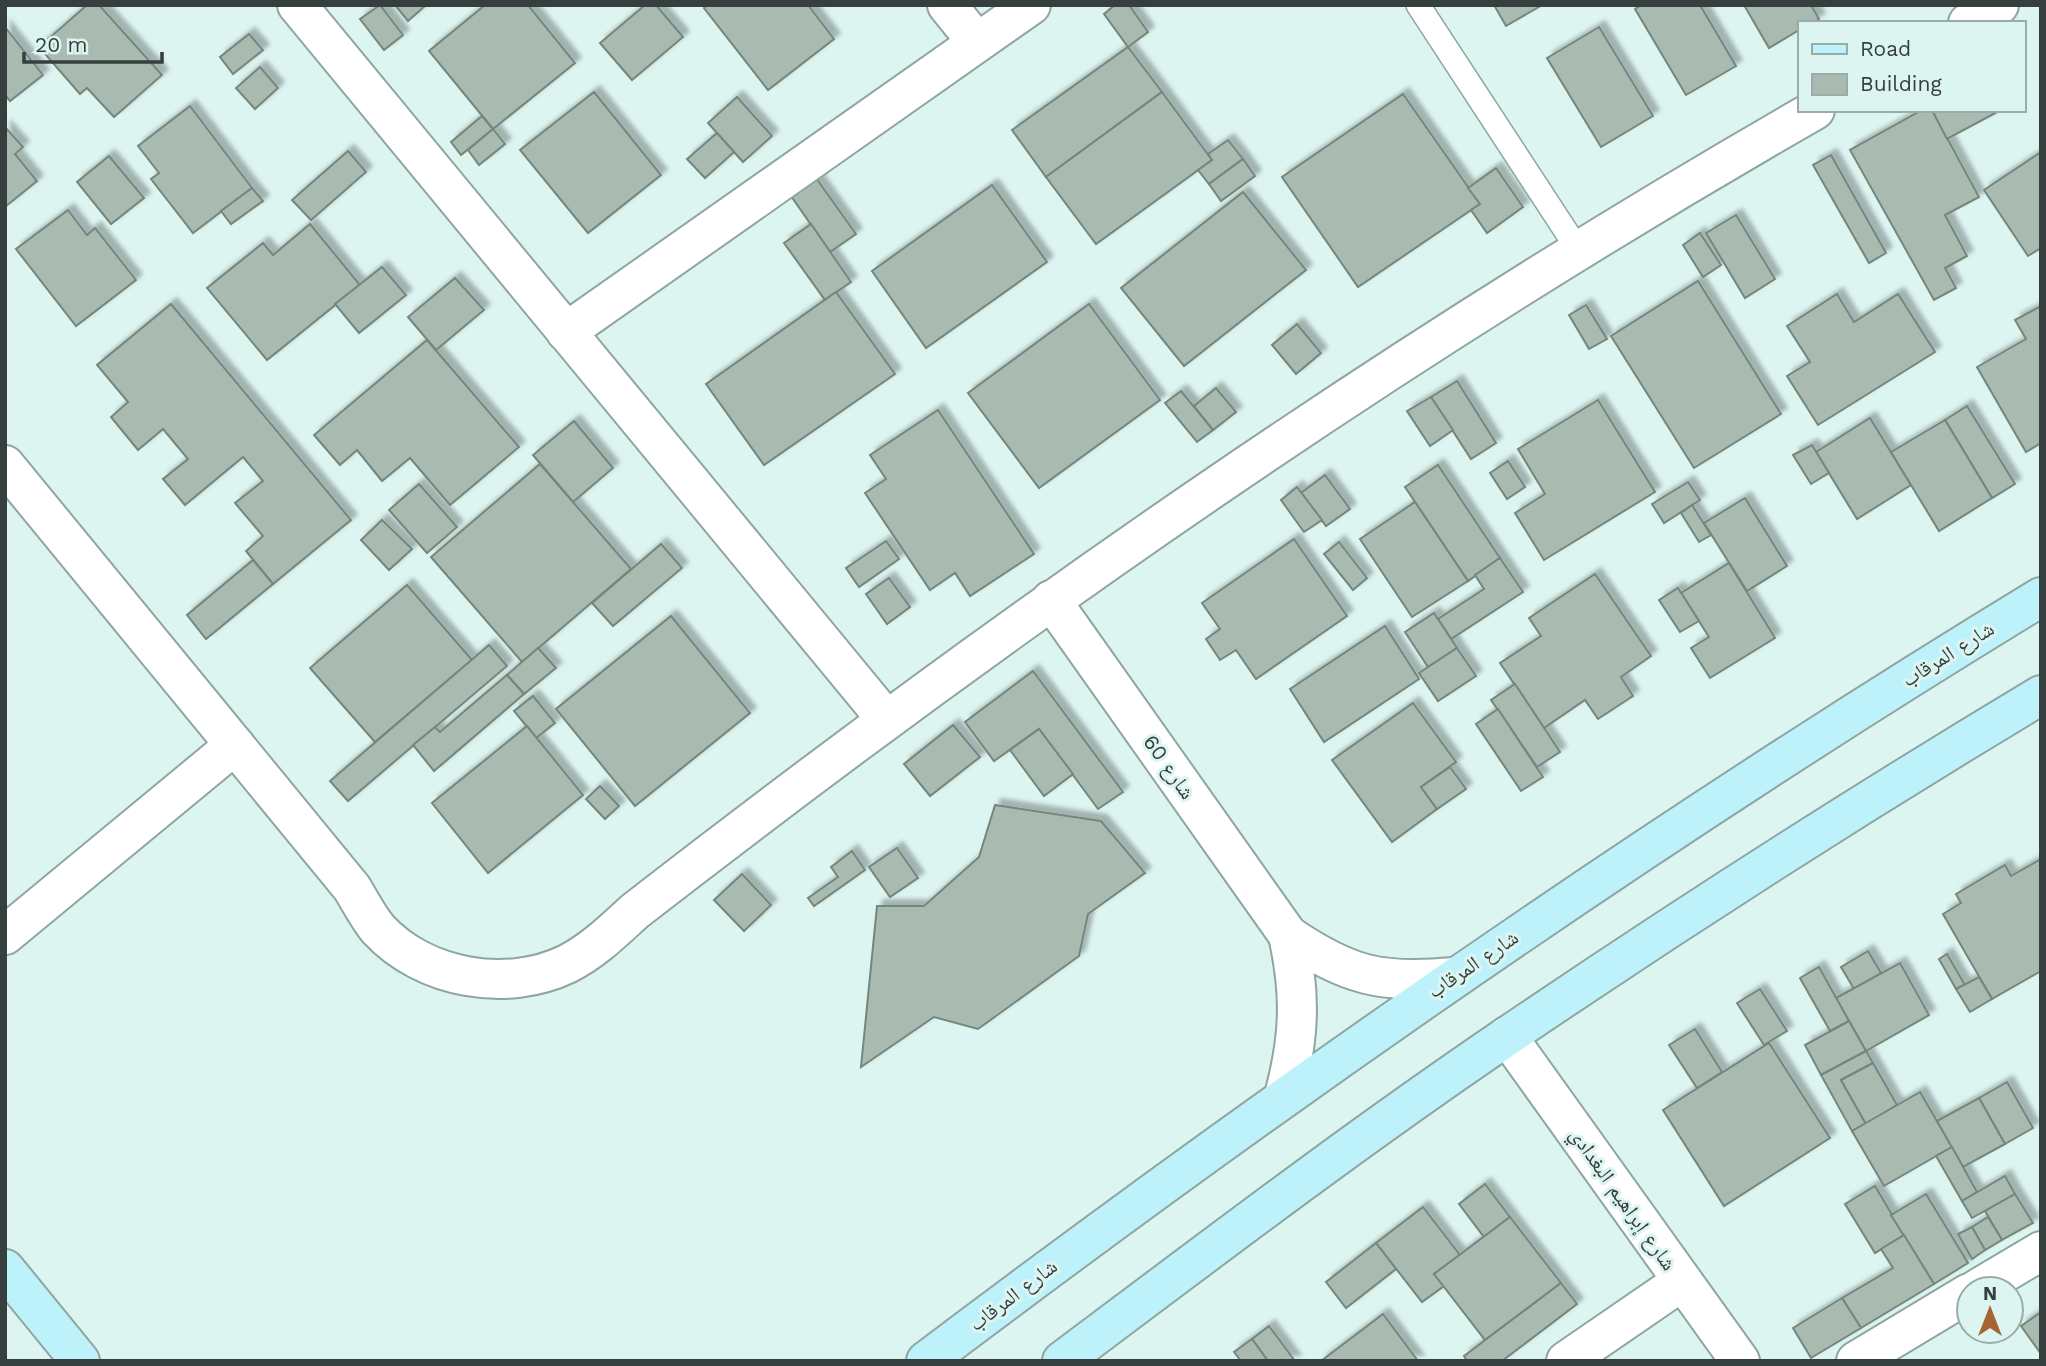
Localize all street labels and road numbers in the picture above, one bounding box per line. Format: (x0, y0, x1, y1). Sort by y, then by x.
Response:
street label: شارع المرقاب (1897, 615, 1999, 693)
street label: شارع 60 (1137, 730, 1201, 804)
street label: شارع المرقاب (1423, 924, 1523, 1004)
street label: شارع إبراهيم البغدادي (1561, 1122, 1682, 1277)
street label: شارع المرقاب (964, 1253, 1062, 1337)

